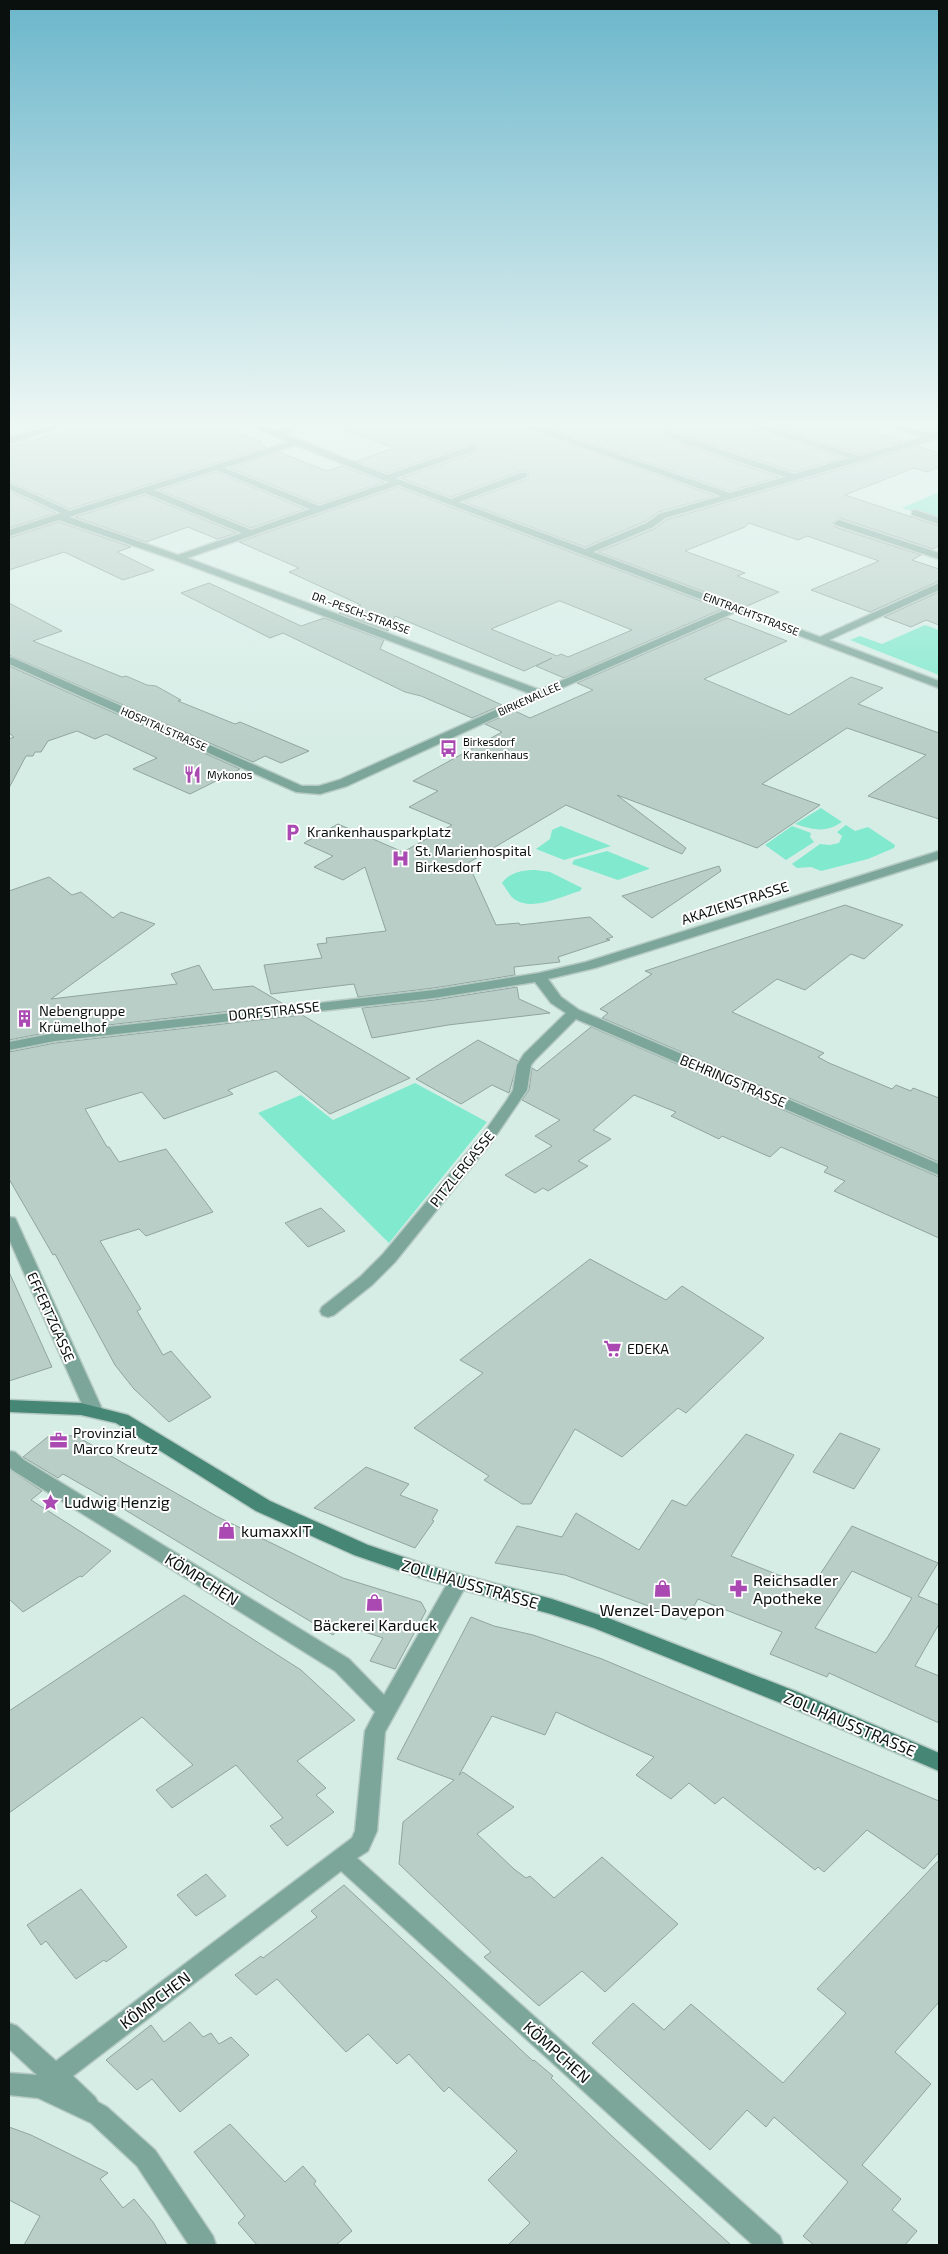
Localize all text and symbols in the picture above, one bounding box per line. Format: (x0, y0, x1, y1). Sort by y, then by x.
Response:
street label: DR.-PESCH-STRASSE (310, 589, 412, 636)
street label: EINTRACHTSTRASSE (701, 589, 801, 638)
street label: BIRKENALLEE (495, 679, 562, 718)
street label: HOSPITALSTRASSE (119, 704, 209, 753)
place label: Birkesdorf Krankenhaus (463, 735, 529, 761)
bus stop icon: Birkesdorf Krankenhaus (439, 738, 459, 758)
restaurant icon: Mykonos (183, 765, 203, 785)
place label: Mykonos (207, 768, 253, 781)
parking icon: Krankenhausparkplatz (283, 822, 303, 842)
place label: Krankenhausparkplatz (307, 823, 451, 840)
place label: St. Marienhospital Birkesdorf (415, 842, 532, 875)
hospital icon: St. Marienhospital Birkesdorf (391, 849, 411, 869)
street label: AKAZIENSTRASSE (679, 877, 791, 928)
street label: DORFSTRASSE (227, 997, 321, 1024)
place label: Nebengruppe Krümelhof (39, 1002, 125, 1035)
building icon: Nebengruppe Krümelhof (15, 1009, 35, 1029)
street label: BEHRINGSTRASSE (678, 1050, 789, 1111)
street label: PITZLERGASSE (426, 1127, 497, 1210)
street label: EFFERTZGASSE (24, 1269, 79, 1364)
supermarket icon: EDEKA (603, 1339, 623, 1359)
place label: EDEKA (627, 1340, 669, 1357)
place label: Provinzial Marco Kreutz (73, 1424, 158, 1457)
office icon: Provinzial Marco Kreutz (49, 1431, 69, 1451)
place icon: Ludwig Henzig (40, 1492, 60, 1512)
place label: Ludwig Henzig (64, 1492, 170, 1511)
shop icon: kumaxxIT (217, 1521, 237, 1541)
place label: kumaxxIT (241, 1521, 311, 1540)
street label: KÖMPCHEN (162, 1548, 243, 1609)
street label: ZOLLHAUSSTRASSE (400, 1555, 541, 1612)
place label: Reichsadler Apotheke (753, 1570, 839, 1607)
shop icon: Wenzel-Davepon (652, 1578, 672, 1598)
pharmacy icon: Reichsadler Apotheke (729, 1579, 749, 1599)
shop icon: Bäckerei Karduck (365, 1593, 385, 1613)
place label: Wenzel-Davepon (599, 1600, 725, 1619)
place label: Bäckerei Karduck (313, 1615, 437, 1634)
street label: ZOLLHAUSSTRASSE (781, 1687, 919, 1760)
street label: KÖMPCHEN (116, 1967, 194, 2032)
street label: KÖMPCHEN (520, 2017, 595, 2087)

